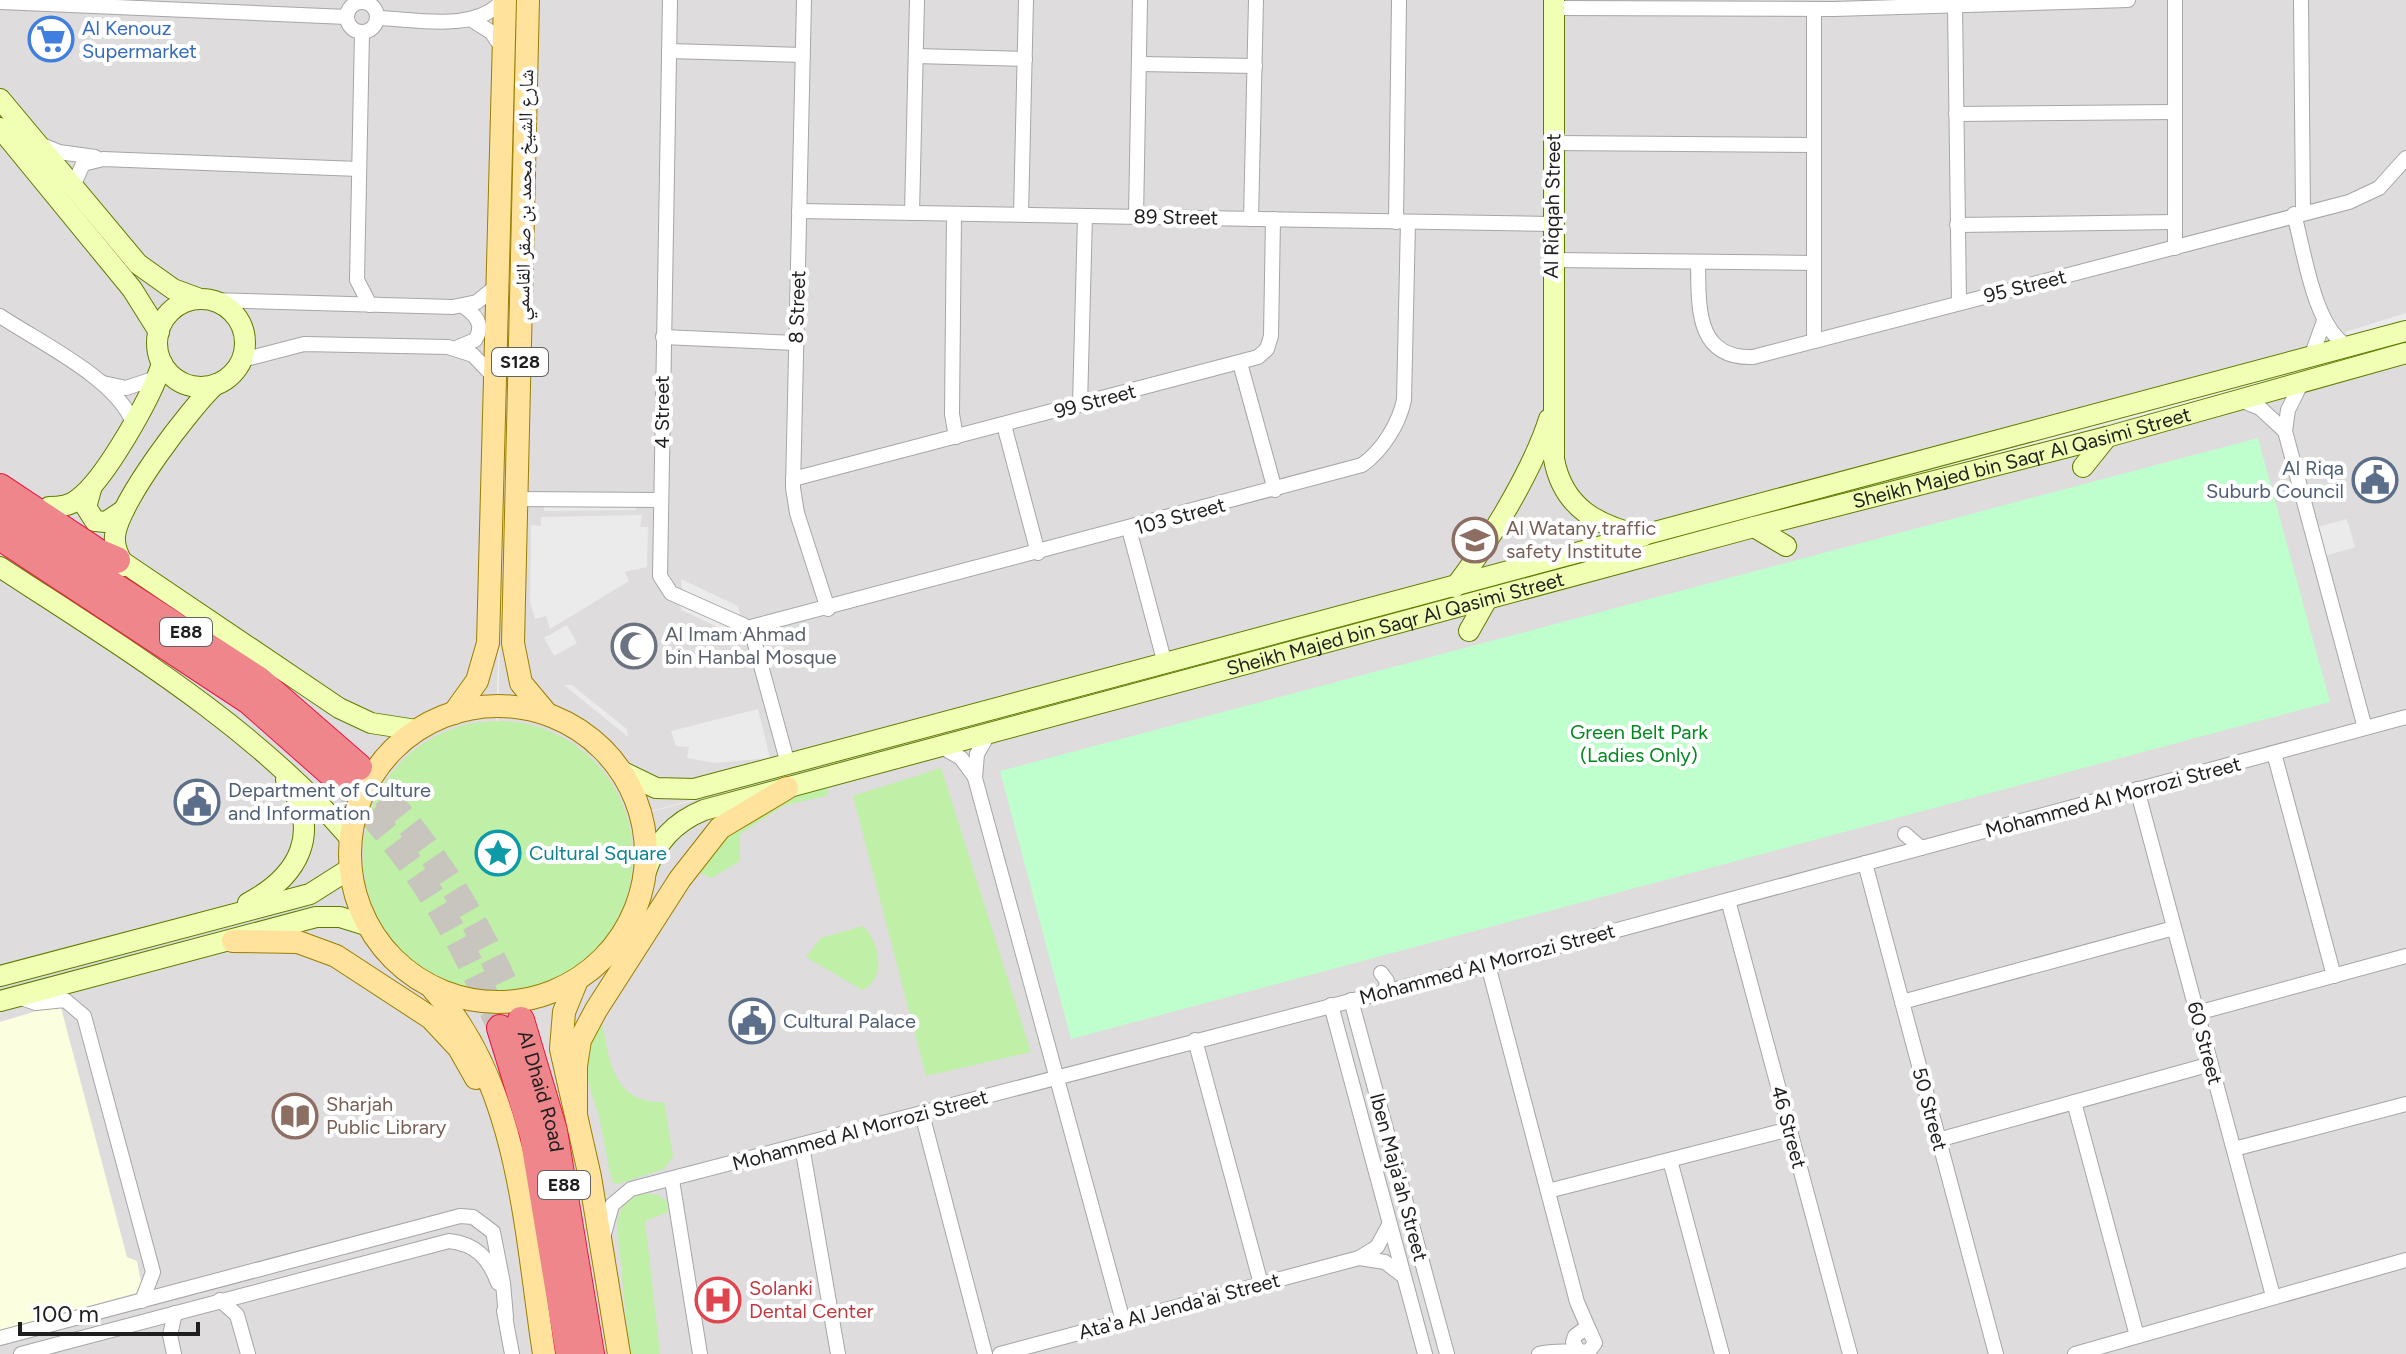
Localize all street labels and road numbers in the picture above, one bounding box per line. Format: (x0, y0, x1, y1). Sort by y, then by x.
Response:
street label: شارع الشيخ محمد بن صقر القاسمي (510, 69, 542, 321)
street label: Al Riqqah Street (1539, 133, 1565, 279)
street label: 89 Street (1134, 204, 1218, 230)
street label: 95 Street (1981, 264, 2069, 308)
street label: 8 Street (784, 270, 810, 344)
road number: S128 (492, 348, 548, 376)
street label: 4 Street (650, 375, 674, 449)
street label: 99 Street (1052, 379, 1138, 423)
street label: Sheikh Majed bin Saqr Al Qasimi Street (1850, 402, 2193, 513)
street label: 103 Street (1132, 492, 1228, 540)
street label: Sheikh Majed bin Saqr Al Qasimi Street (1224, 567, 1567, 681)
road number: E88 (160, 618, 212, 646)
street label: Mohammed Al Morrozi Street (1983, 751, 2243, 843)
street label: Mohammed Al Morrozi Street (1357, 918, 1617, 1010)
street label: 60 Street (2182, 999, 2228, 1087)
street label: Al Dhaid Road (513, 1027, 569, 1154)
street label: 50 Street (1907, 1065, 1953, 1153)
street label: 46 Street (1766, 1083, 1812, 1171)
street label: Mohammed Al Morrozi Street (730, 1084, 990, 1176)
street label: Iben Maja'ah Street (1365, 1090, 1433, 1264)
road number: E88 (538, 1171, 590, 1199)
street label: Ata'a Al Jenda'ai Street (1076, 1268, 1282, 1344)

